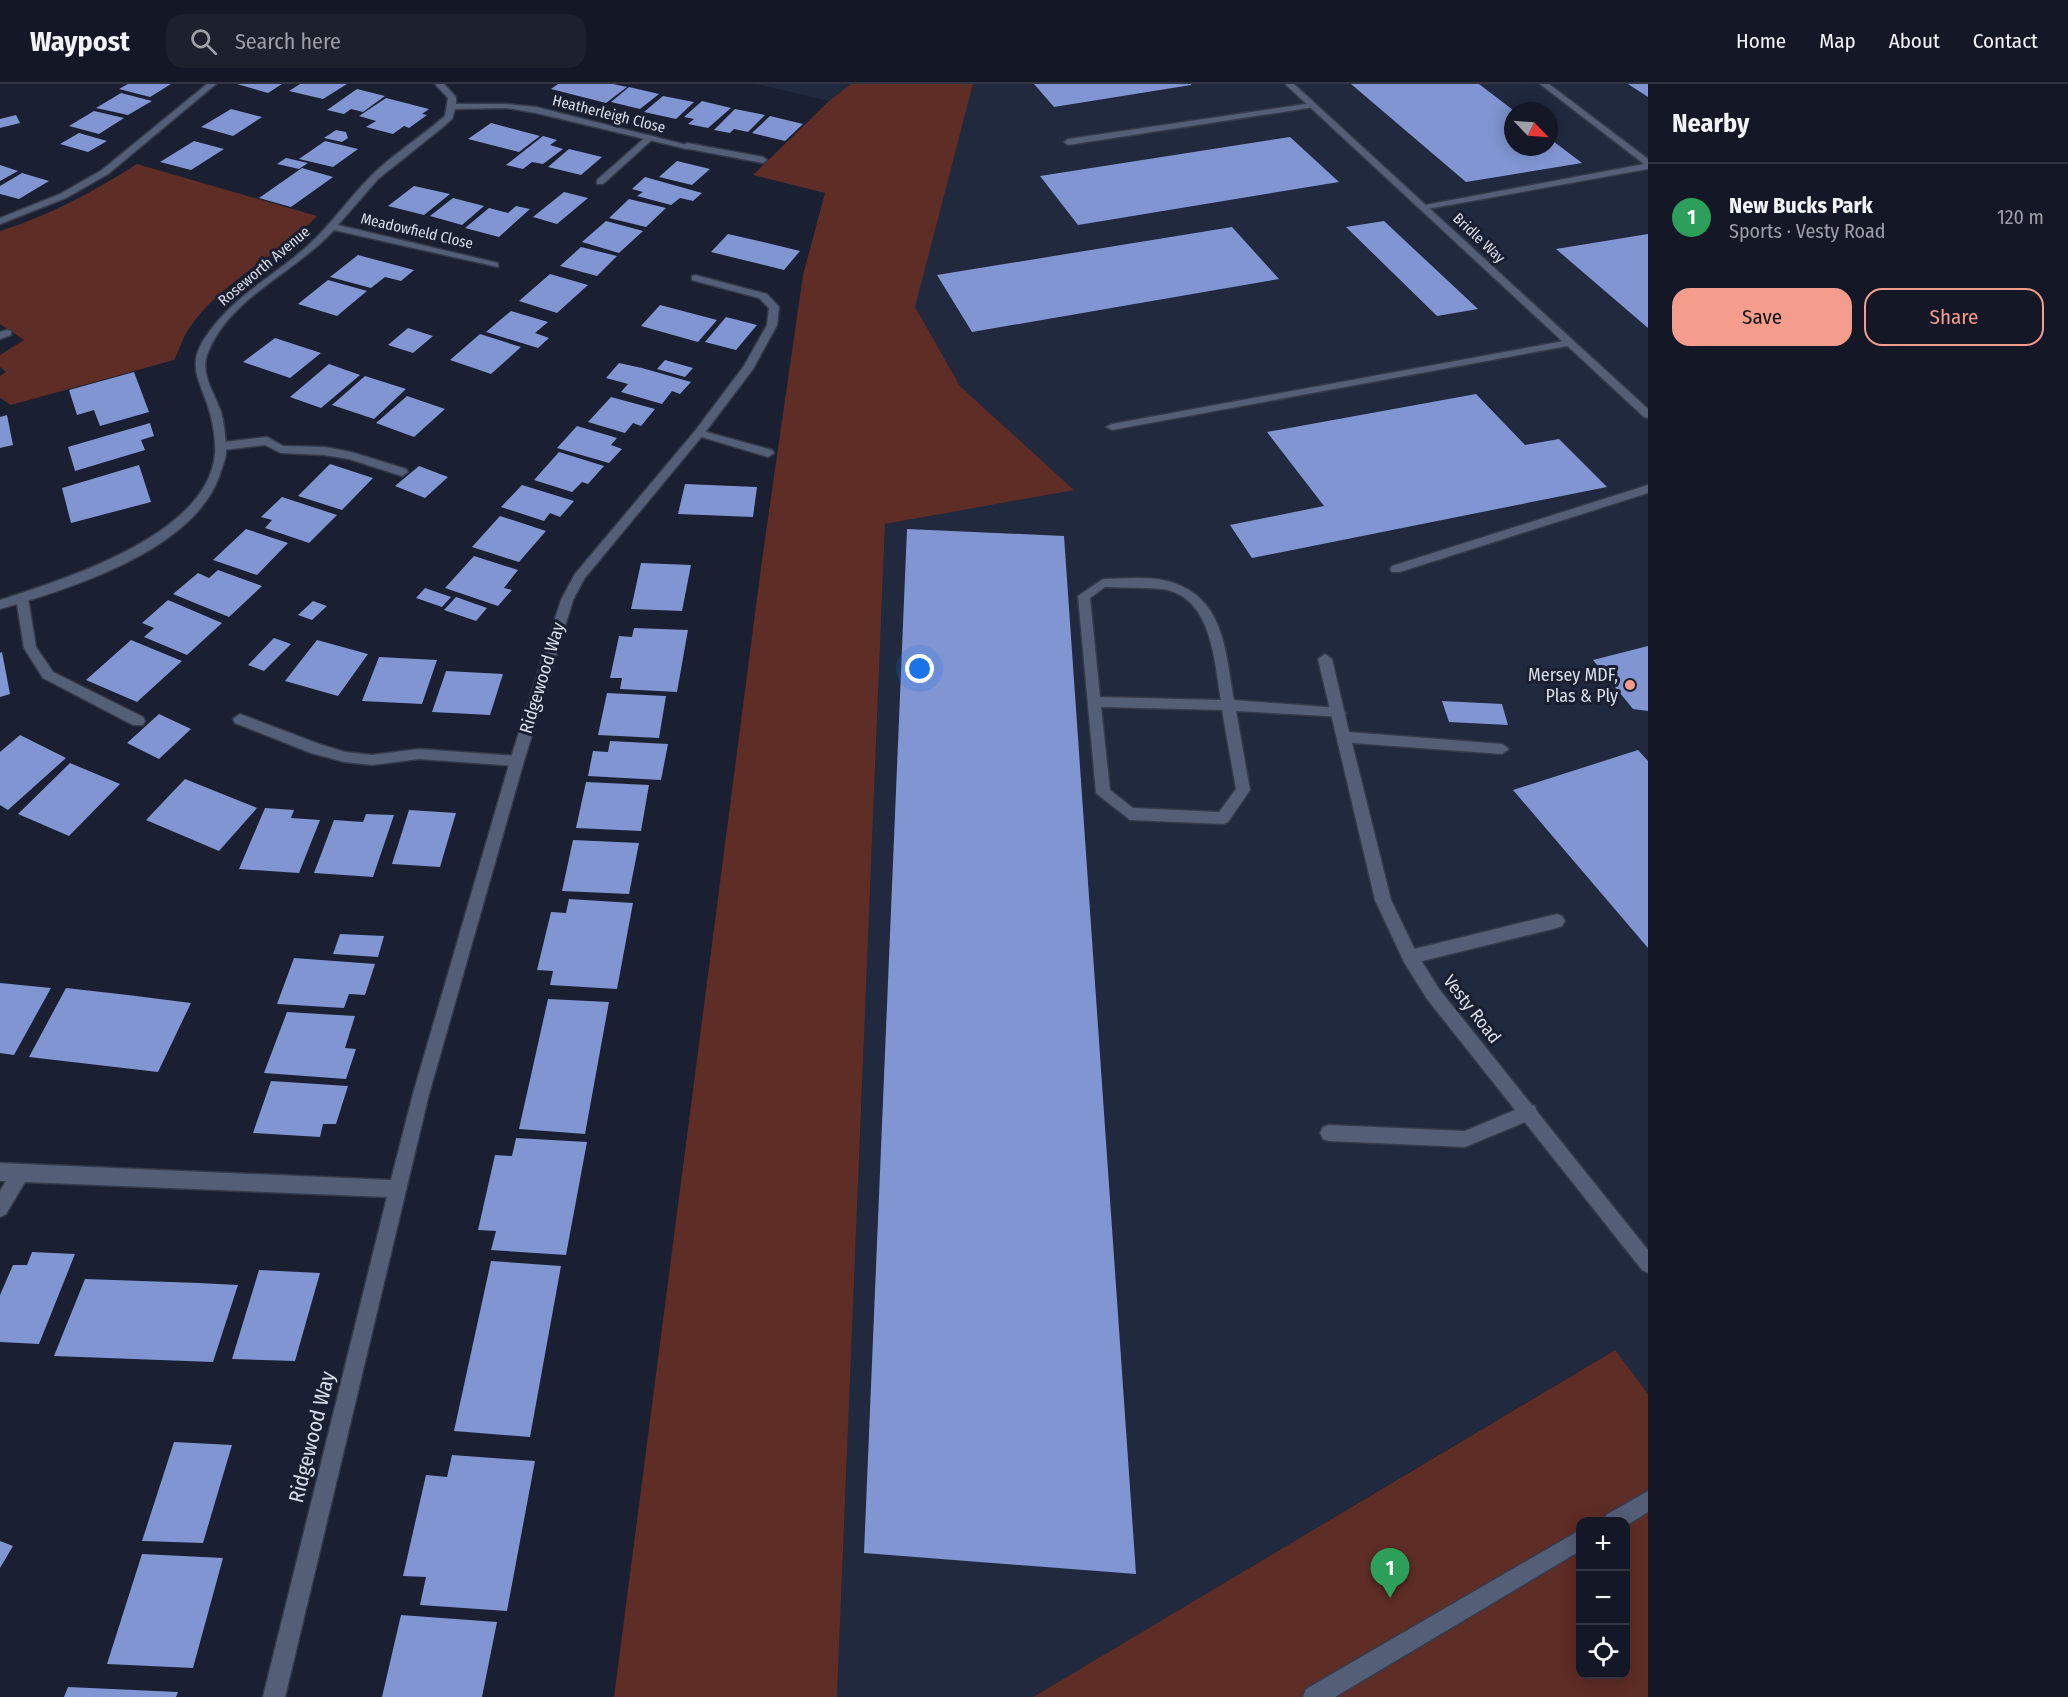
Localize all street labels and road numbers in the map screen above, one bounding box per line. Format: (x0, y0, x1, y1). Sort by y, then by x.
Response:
street label: Heatherleigh Close (551, 91, 667, 137)
street label: Meadowfield Close (359, 209, 475, 253)
street label: Bridle Way (1449, 209, 1509, 267)
street label: Roseworth Avenue (215, 222, 313, 310)
street label: Ridgewood Way (515, 620, 569, 736)
street label: Vesty Road (1438, 970, 1506, 1048)
street label: Ridgewood Way (283, 1368, 341, 1505)

